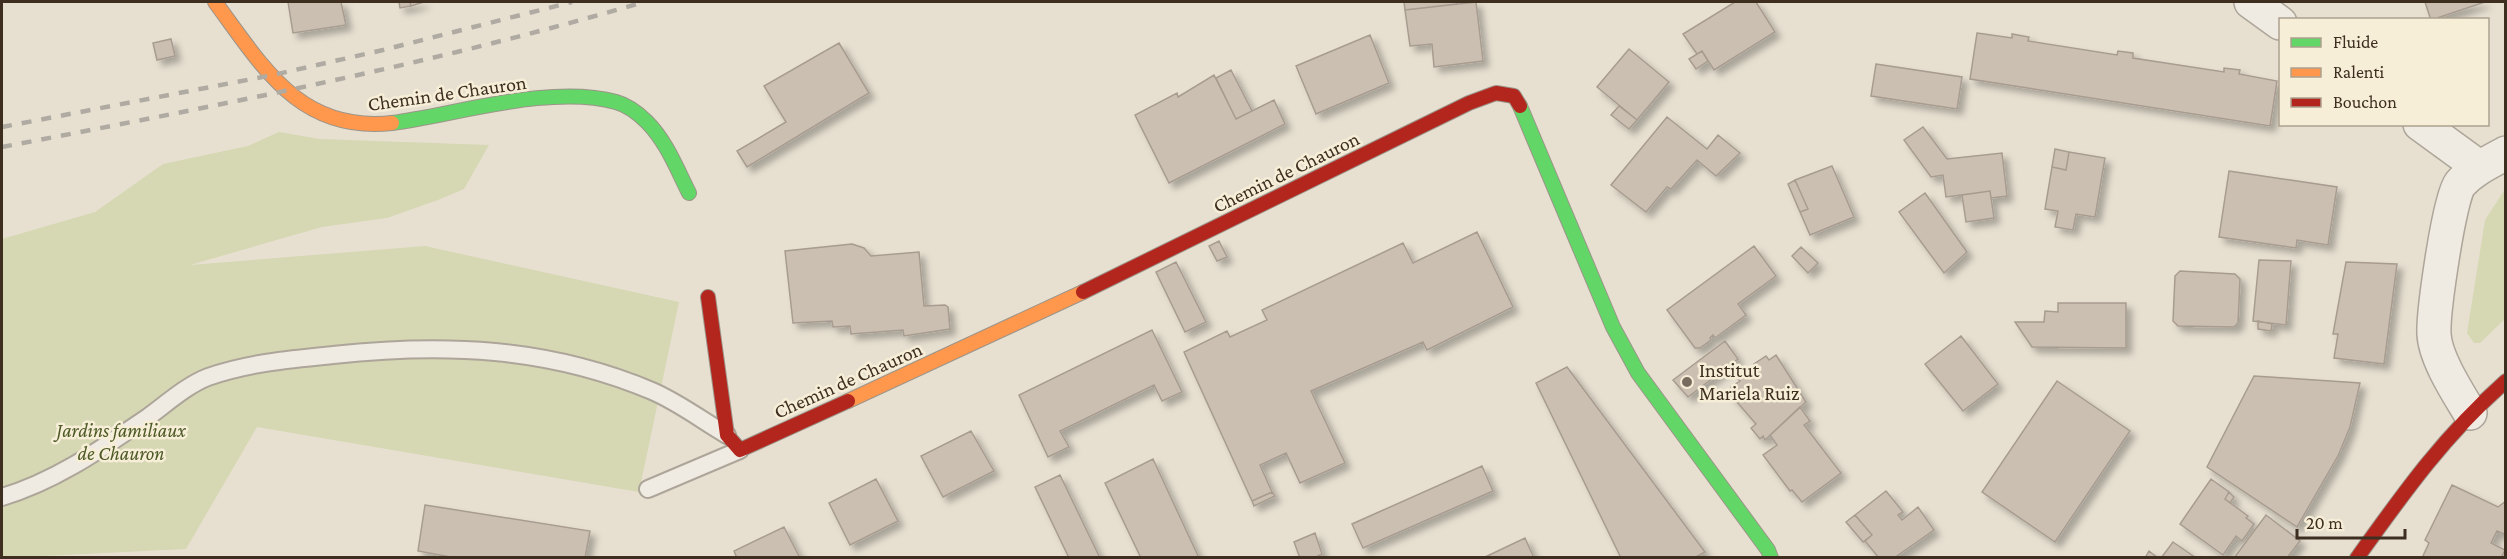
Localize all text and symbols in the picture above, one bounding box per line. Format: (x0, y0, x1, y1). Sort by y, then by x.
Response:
legend (2279, 18, 2489, 126)
text: Fluide (2333, 32, 2378, 52)
text: Ralenti (2333, 62, 2384, 82)
street label: Chemin de Chauron (366, 71, 528, 115)
text: Bouchon (2333, 92, 2397, 112)
street label: Chemin de Chauron (1209, 127, 1363, 217)
street label: Chemin de Chauron (770, 337, 926, 423)
place label: Institut Mariela Ruiz (1699, 359, 1799, 404)
marker: Institut Mariela Ruiz (1680, 375, 1694, 389)
park label: Jardins familiaux de Chauron (53, 419, 186, 464)
scale bar (2297, 502, 2405, 540)
text: 20 m (2306, 513, 2343, 533)

